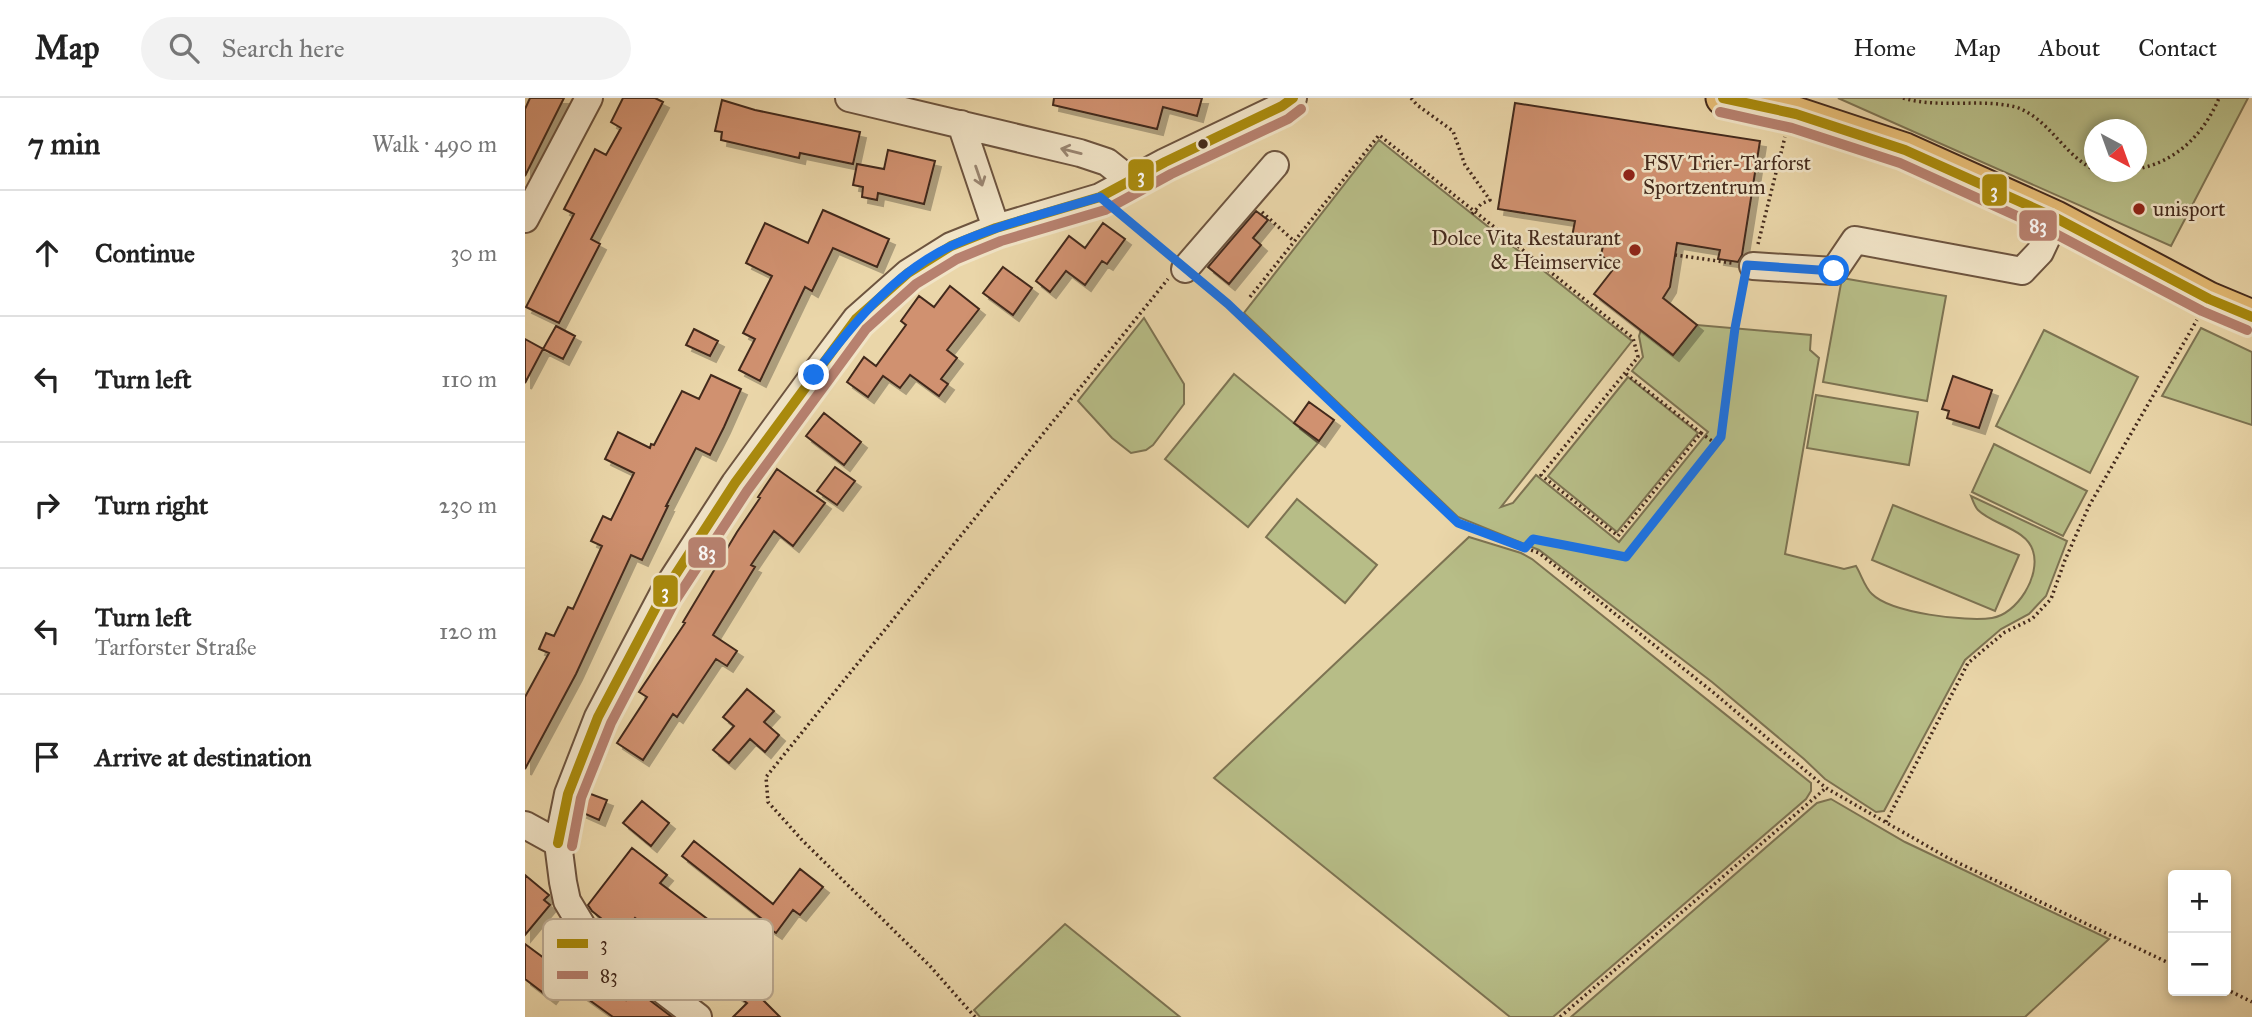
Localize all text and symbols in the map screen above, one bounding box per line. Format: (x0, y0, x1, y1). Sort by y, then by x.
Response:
search box (141, 17, 631, 80)
text: Map (35, 28, 99, 68)
icon: search (165, 29, 203, 67)
text: Search here (221, 32, 345, 64)
text: Home (1853, 33, 1916, 63)
text: Map (1954, 33, 2001, 63)
text: About (2039, 33, 2100, 63)
text: Contact (2138, 33, 2217, 63)
north arrow (2084, 119, 2147, 182)
text: 7 min (28, 126, 100, 162)
text: Walk · 490 m (372, 130, 497, 158)
unlabelled marker (1196, 137, 1210, 151)
one-way arrow (1060, 144, 1083, 157)
place label: FSV Trier-Tarforst Sportzentrum (1643, 150, 1812, 200)
line badge: 3 (1127, 158, 1155, 192)
one-way arrow (974, 164, 986, 186)
text: 3 (1137, 164, 1145, 188)
marker: FSV Trier-Tarforst Sportzentrum (1621, 167, 1637, 183)
line badge: 3 (1981, 173, 2008, 207)
text: 3 (1990, 179, 1998, 203)
place label: unisport (2153, 196, 2226, 222)
marker: unisport (2131, 201, 2147, 217)
line badge: 83 (2018, 209, 2058, 242)
text: 83 (2029, 214, 2047, 238)
place label: Dolce Vita Restaurant & Heimservice (1431, 225, 1622, 275)
icon: ahead (28, 234, 66, 272)
text: Continue (95, 237, 195, 269)
text: 30 m (450, 239, 497, 267)
marker: Dolce Vita Restaurant & Heimservice (1627, 242, 1643, 258)
route start (1818, 255, 1849, 286)
route end (798, 359, 829, 390)
icon: left (28, 360, 66, 398)
text: Turn left (95, 363, 191, 395)
text: 110 m (441, 365, 497, 393)
icon: right (28, 486, 66, 524)
text: Turn right (95, 489, 208, 521)
text: 230 m (439, 491, 497, 519)
line badge: 83 (687, 536, 727, 569)
text: 83 (698, 541, 716, 565)
line badge: 3 (652, 574, 679, 608)
text: 3 (661, 580, 669, 604)
text: Turn left (95, 601, 191, 633)
icon: left (28, 612, 66, 650)
text: 120 m (439, 617, 497, 645)
text: Tarforster Straße (95, 633, 257, 661)
icon: arrive (28, 738, 66, 776)
text: Arrive at destination (95, 741, 312, 773)
map controls (2168, 870, 2231, 996)
button: + (2168, 870, 2231, 933)
legend (543, 919, 773, 1000)
text: 3 (600, 932, 608, 955)
button: − (2168, 933, 2231, 996)
text: 83 (600, 964, 618, 987)

